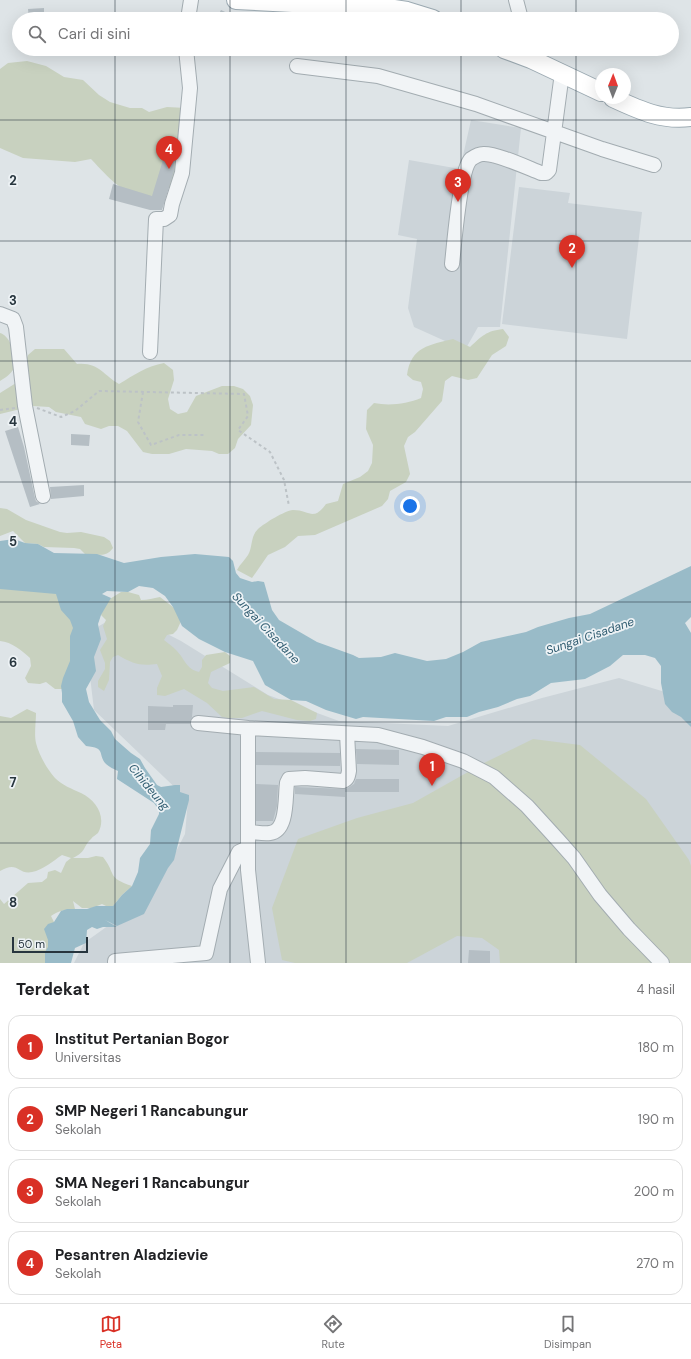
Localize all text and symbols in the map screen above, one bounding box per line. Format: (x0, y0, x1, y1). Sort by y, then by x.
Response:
search box (12, 12, 679, 56)
icon: search (26, 23, 48, 45)
text: Cari di sini (58, 24, 130, 44)
north arrow (595, 68, 631, 104)
pin: 4 (156, 136, 182, 169)
pin: 3 (445, 169, 471, 202)
text: 2 (9, 172, 17, 189)
pin: 2 (559, 235, 585, 268)
text: 3 (9, 292, 17, 309)
text: 4 (9, 413, 17, 430)
your location (400, 496, 420, 516)
text: 5 (9, 533, 17, 550)
water label: Sungai Cisadane (229, 589, 303, 667)
water label: Sungai Cisadane (544, 613, 636, 659)
text: 6 (9, 654, 17, 671)
pin: 1 (419, 753, 445, 786)
water label: Cihideung (125, 760, 173, 814)
text: 7 (10, 774, 17, 791)
text: 8 (9, 894, 17, 911)
scale bar (12, 935, 88, 954)
text: 50 m (18, 937, 45, 951)
text: Terdekat (16, 978, 90, 1000)
text: 4 hasil (637, 981, 675, 998)
text: Institut Pertanian Bogor (55, 1029, 229, 1049)
text: 1 (28, 1039, 32, 1056)
text: 180 m (638, 1039, 674, 1056)
text: Universitas (55, 1049, 121, 1066)
text: SMP Negeri 1 Rancabungur (55, 1101, 248, 1121)
text: 2 (26, 1111, 34, 1128)
text: 190 m (638, 1111, 674, 1128)
text: Sekolah (55, 1121, 101, 1138)
text: SMA Negeri 1 Rancabungur (55, 1173, 249, 1193)
text: 3 (26, 1183, 34, 1200)
text: 200 m (634, 1183, 674, 1200)
text: Sekolah (55, 1193, 101, 1210)
text: Pesantren Aladzievie (55, 1245, 208, 1265)
text: 4 (26, 1255, 34, 1272)
text: 270 m (636, 1255, 674, 1272)
text: Sekolah (55, 1265, 101, 1282)
tab: Peta (100, 1313, 122, 1351)
tab: Rute (321, 1313, 345, 1351)
tab: Disimpan (544, 1313, 591, 1351)

